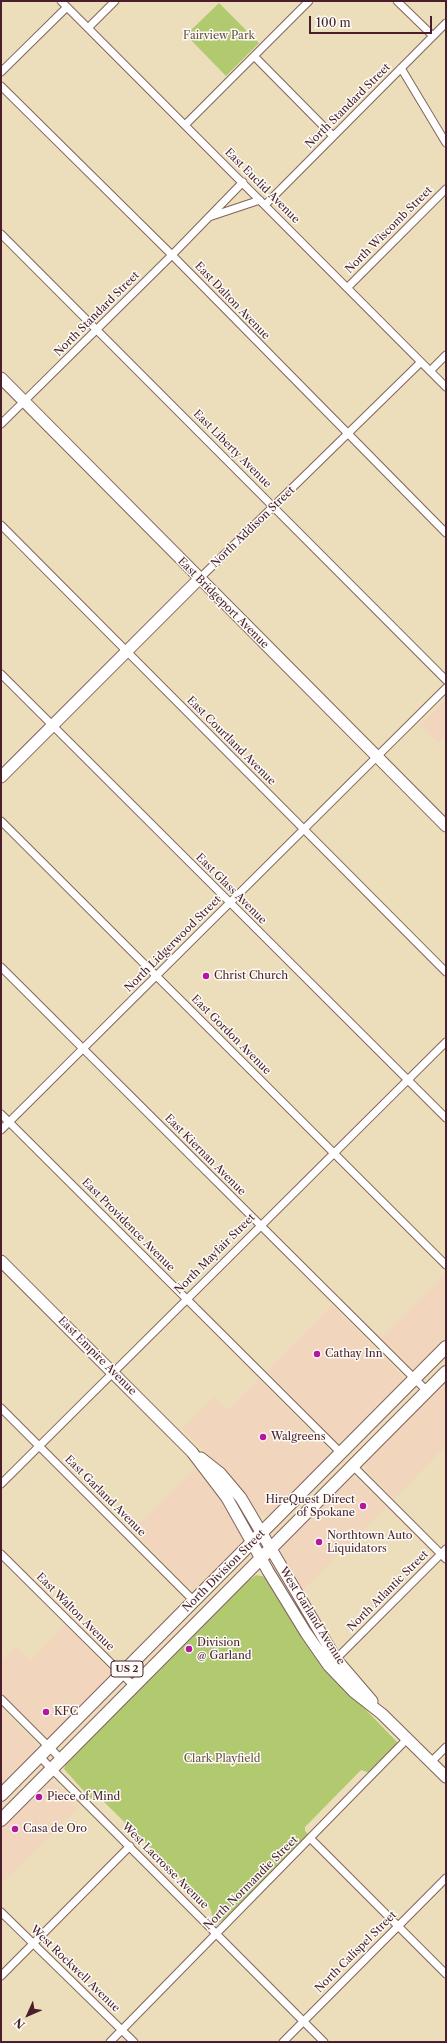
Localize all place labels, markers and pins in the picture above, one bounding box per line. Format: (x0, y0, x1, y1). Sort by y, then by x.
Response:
place label: Christ Church (214, 969, 288, 983)
marker: Christ Church (201, 971, 211, 981)
place label: Cathay Inn (325, 1347, 383, 1361)
marker: Cathay Inn (312, 1349, 322, 1359)
place label: Walgreens (271, 1430, 325, 1444)
marker: Walgreens (258, 1432, 268, 1442)
place label: HireQuest Direct of Spokane (265, 1493, 355, 1519)
marker: HireQuest Direct of Spokane (358, 1501, 368, 1511)
place label: Northtown Auto Liquidators (327, 1529, 413, 1555)
marker: Northtown Auto Liquidators (314, 1537, 324, 1547)
place label: Division @ Garland (197, 1636, 251, 1662)
marker: Division @ Garland (184, 1644, 194, 1654)
place label: KFC (54, 1705, 78, 1719)
marker: KFC (41, 1707, 51, 1717)
place label: Piece of Mind (47, 1790, 120, 1804)
marker: Piece of Mind (34, 1792, 44, 1802)
place label: Casa de Oro (23, 1822, 87, 1836)
marker: Casa de Oro (10, 1824, 20, 1834)

